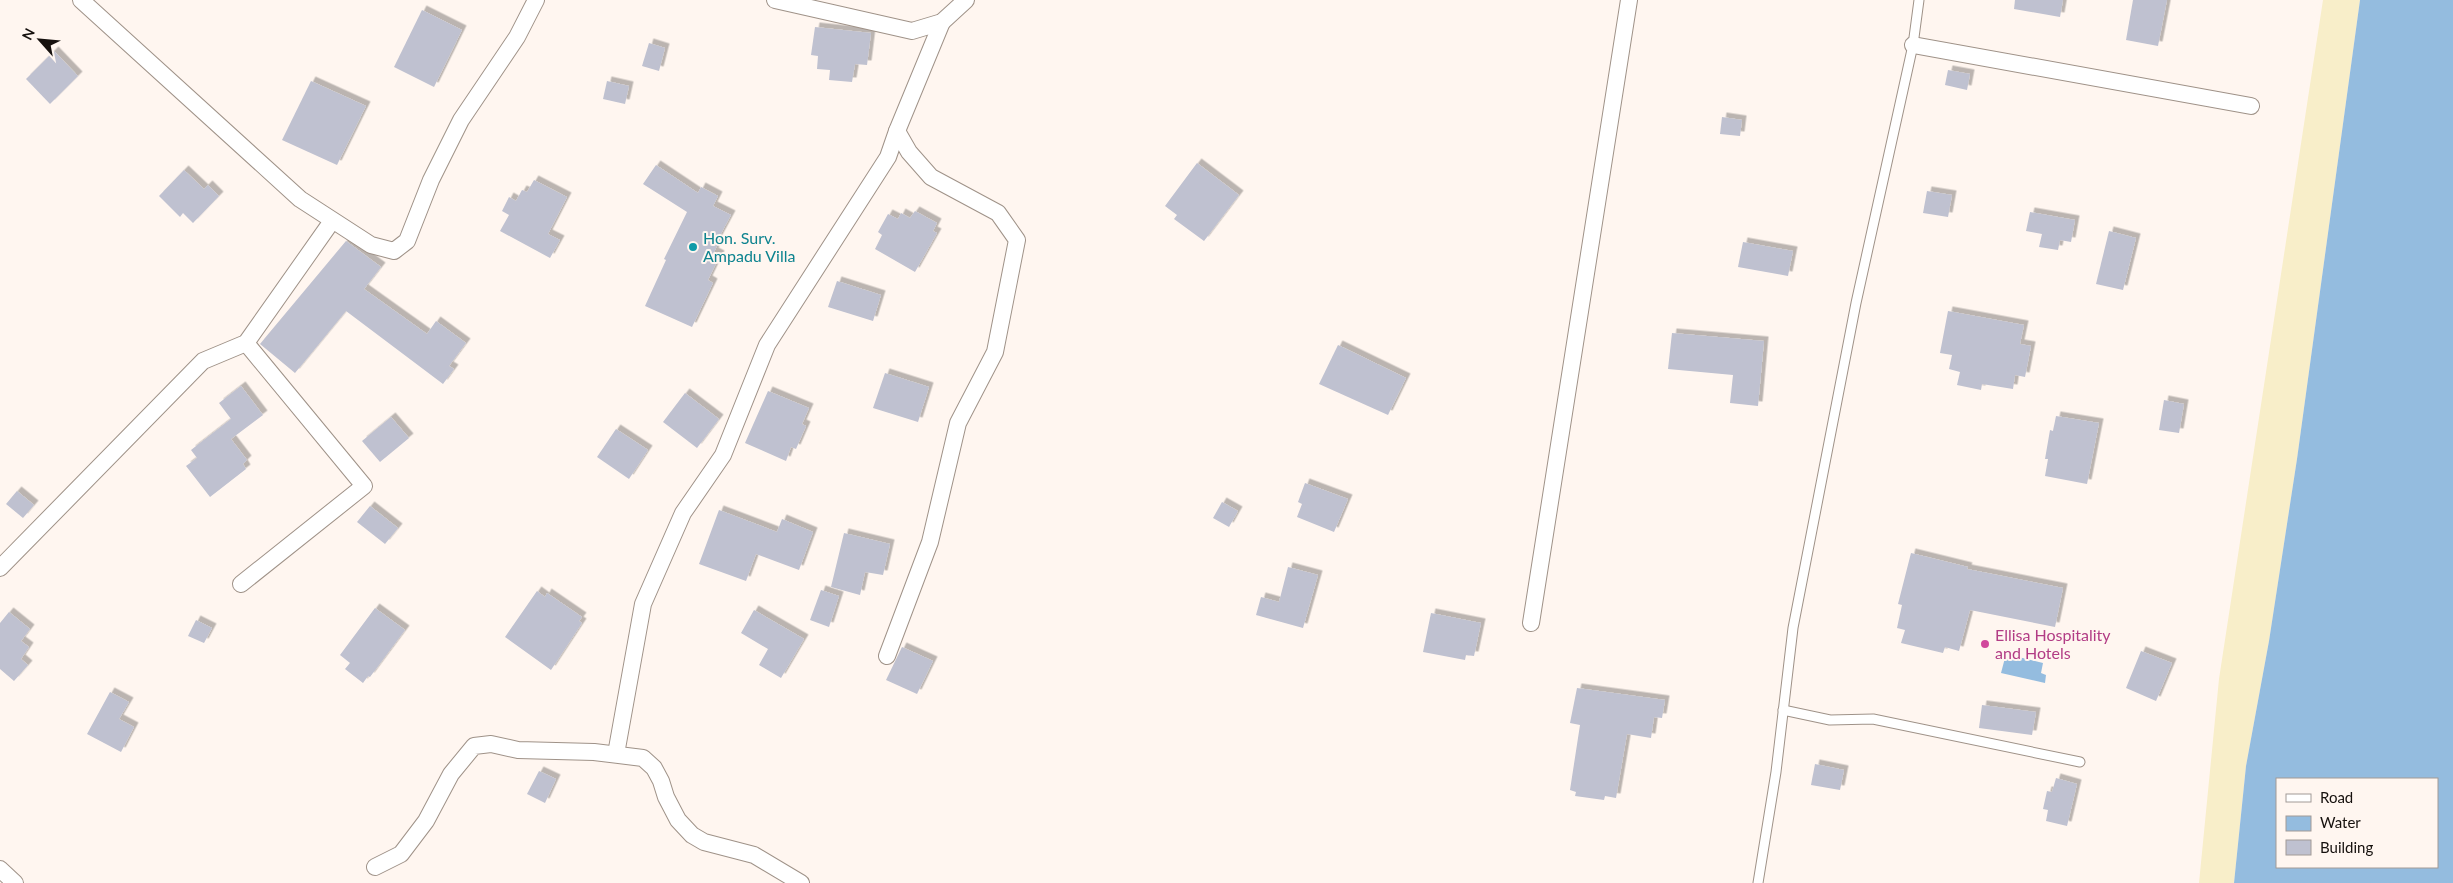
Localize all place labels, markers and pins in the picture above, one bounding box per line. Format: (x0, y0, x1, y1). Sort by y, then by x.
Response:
place label: Hon. Surv. Ampadu Villa (703, 228, 795, 265)
marker: Hon. Surv. Ampadu Villa (687, 241, 699, 253)
place label: Ellisa Hospitality and Hotels (1995, 625, 2111, 662)
marker: Ellisa Hospitality and Hotels (1979, 638, 1991, 650)

